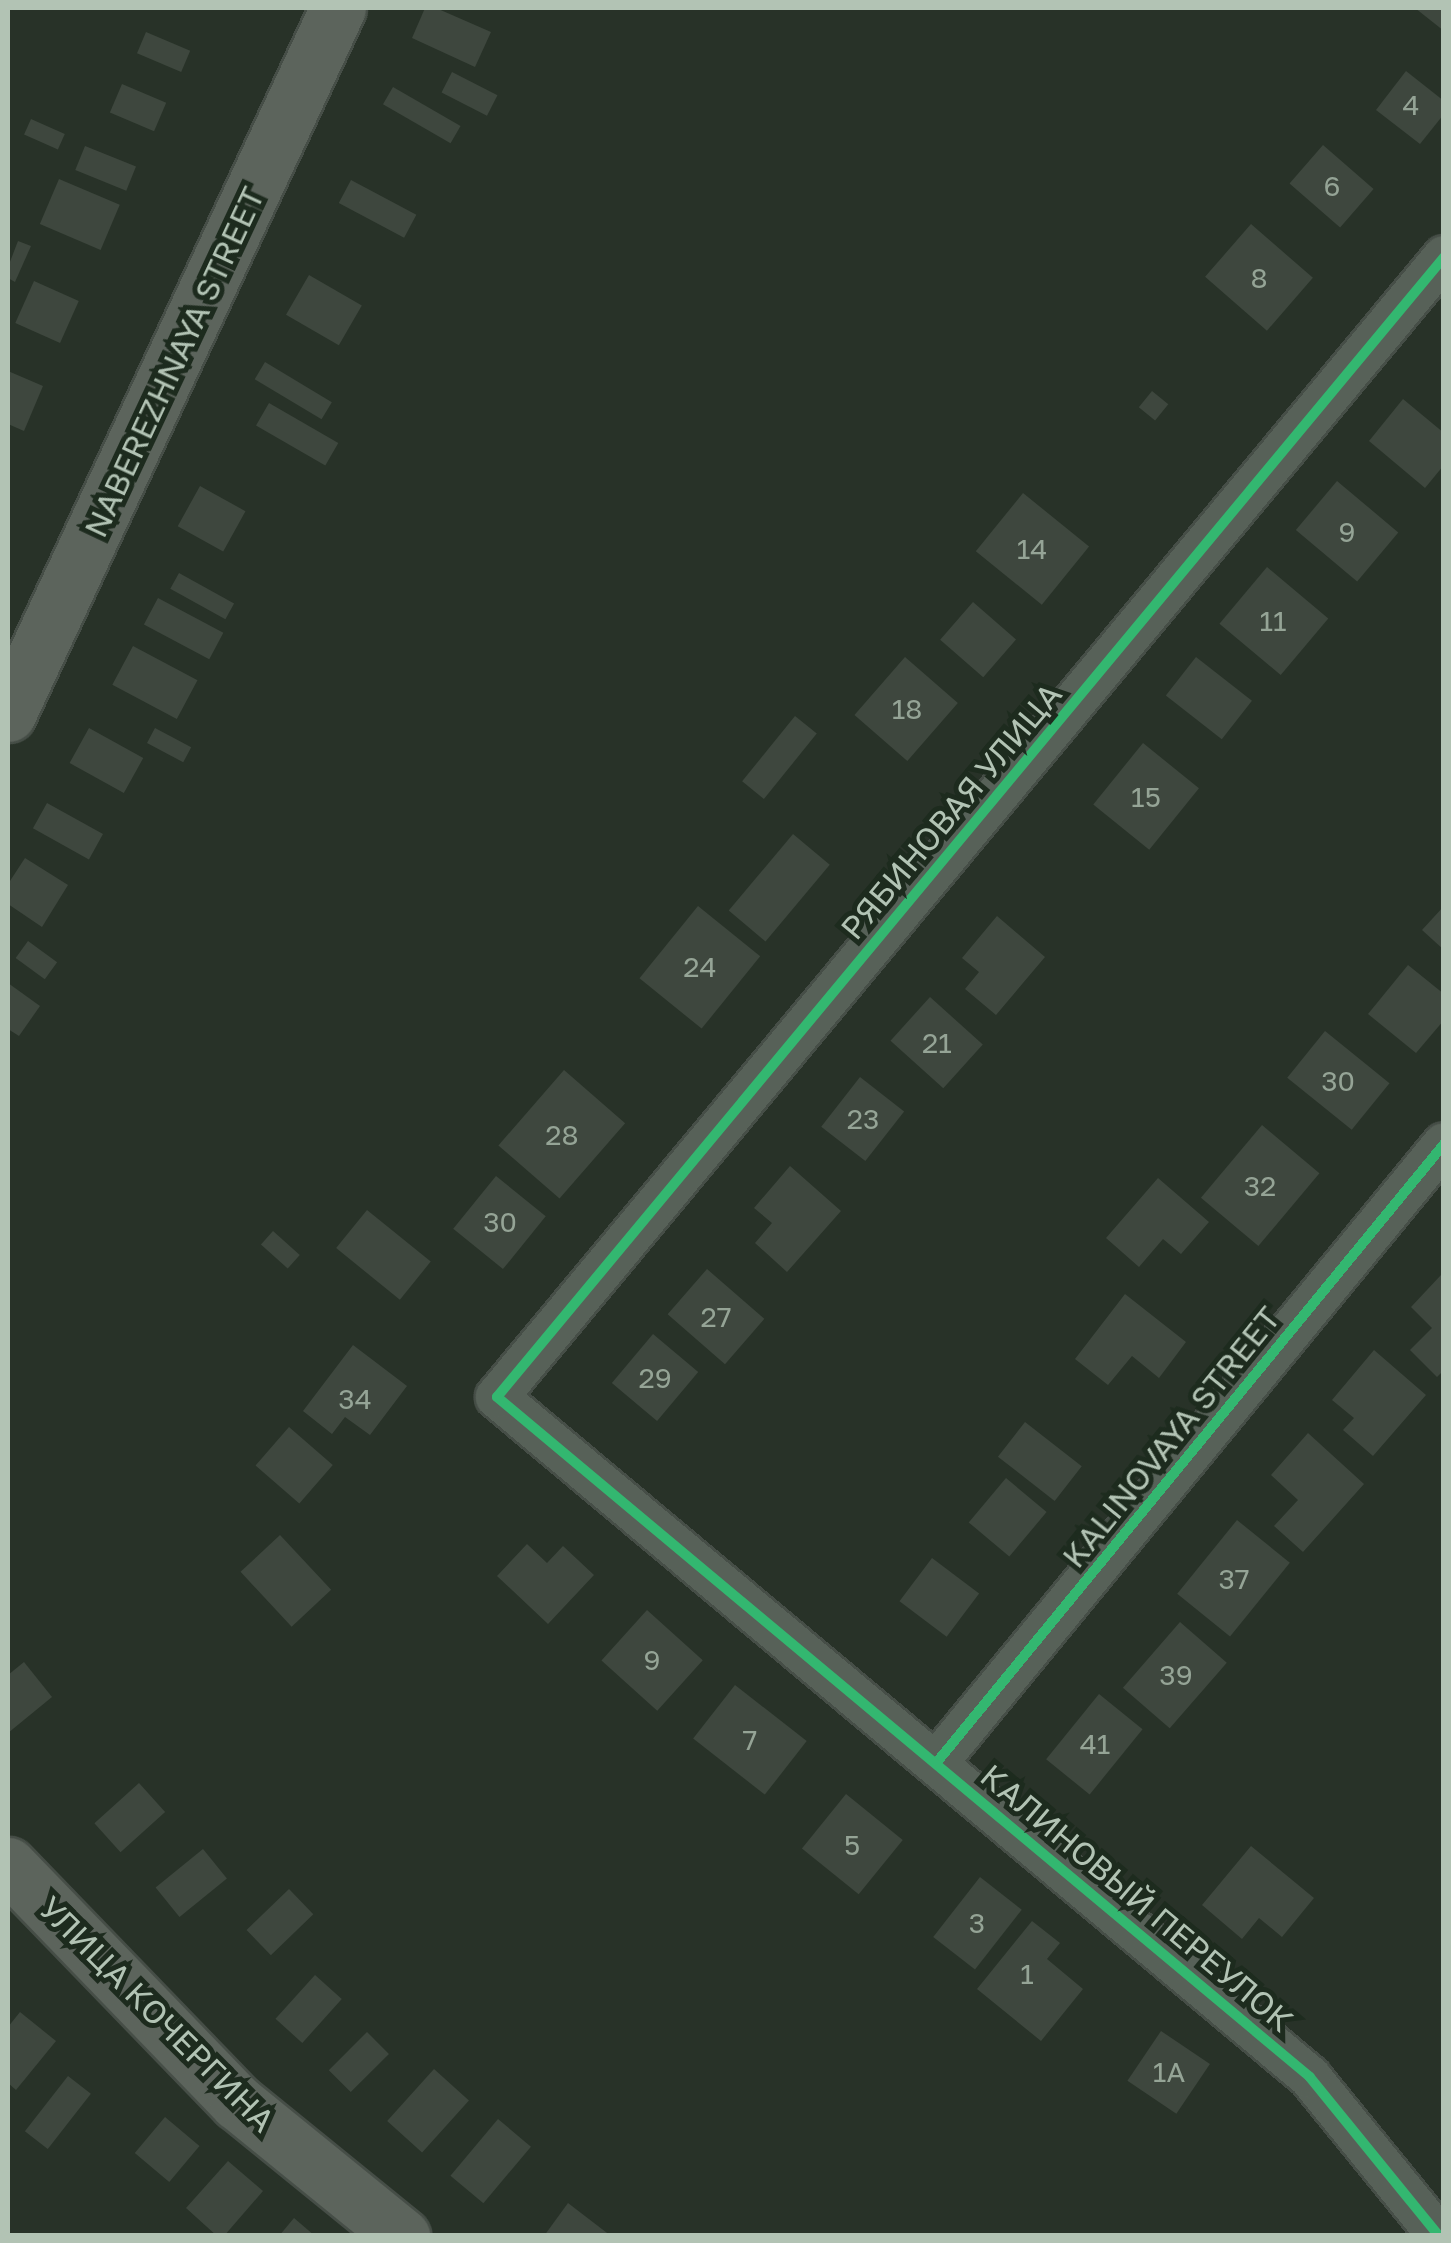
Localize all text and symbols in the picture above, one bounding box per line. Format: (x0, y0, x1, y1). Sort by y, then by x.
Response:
house number: 4 (1402, 88, 1420, 122)
house number: 6 (1324, 169, 1340, 203)
street label: NABEREZHNAYA STREET (76, 181, 272, 543)
house number: 8 (1250, 261, 1268, 295)
house number: 9 (1339, 515, 1355, 549)
house number: 14 (1017, 532, 1047, 566)
house number: 11 (1259, 604, 1287, 638)
street label: РЯБИНОВАЯ УЛИЦА (833, 675, 1069, 947)
house number: 18 (892, 692, 922, 726)
house number: 15 (1131, 780, 1161, 814)
house number: 24 (683, 950, 717, 984)
house number: 21 (922, 1026, 952, 1060)
house number: 30 (1321, 1064, 1355, 1098)
house number: 23 (847, 1102, 879, 1136)
house number: 28 (545, 1118, 579, 1152)
house number: 32 (1244, 1169, 1276, 1203)
house number: 30 (483, 1205, 517, 1239)
street label: KALINOVAYA STREET (1054, 1299, 1288, 1575)
house number: 27 (700, 1300, 732, 1334)
house number: 29 (638, 1361, 672, 1395)
house number: 34 (338, 1382, 372, 1416)
house number: 37 (1218, 1562, 1250, 1596)
house number: 9 (644, 1643, 660, 1677)
house number: 39 (1159, 1658, 1193, 1692)
house number: 7 (743, 1723, 757, 1757)
house number: 41 (1080, 1727, 1110, 1761)
street label: КАЛИНОВЫЙ ПЕРЕУЛОК (973, 1756, 1301, 2040)
house number: 5 (844, 1828, 860, 1862)
street label: УЛИЦА КОЧЕРГИНА (31, 1888, 283, 2140)
house number: 3 (969, 1906, 985, 1940)
house number: 1 (1020, 1957, 1034, 1991)
house number: 1А (1153, 2055, 1185, 2089)

